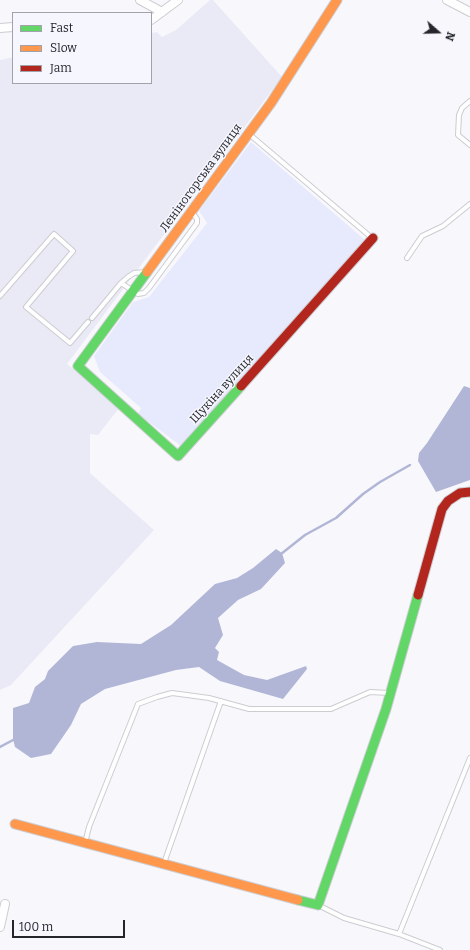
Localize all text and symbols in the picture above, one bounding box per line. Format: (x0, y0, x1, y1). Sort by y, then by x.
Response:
legend (12, 12, 152, 84)
north arrow (418, 12, 458, 52)
text: Fast (50, 21, 73, 35)
text: N (442, 30, 457, 42)
text: Slow (50, 41, 77, 55)
text: Jam (50, 61, 72, 75)
street label: Леніногорська вулиця (157, 121, 245, 235)
street label: Щукіна вулиця (187, 352, 257, 426)
scale bar (14, 912, 127, 938)
text: 100 m (19, 920, 53, 934)

